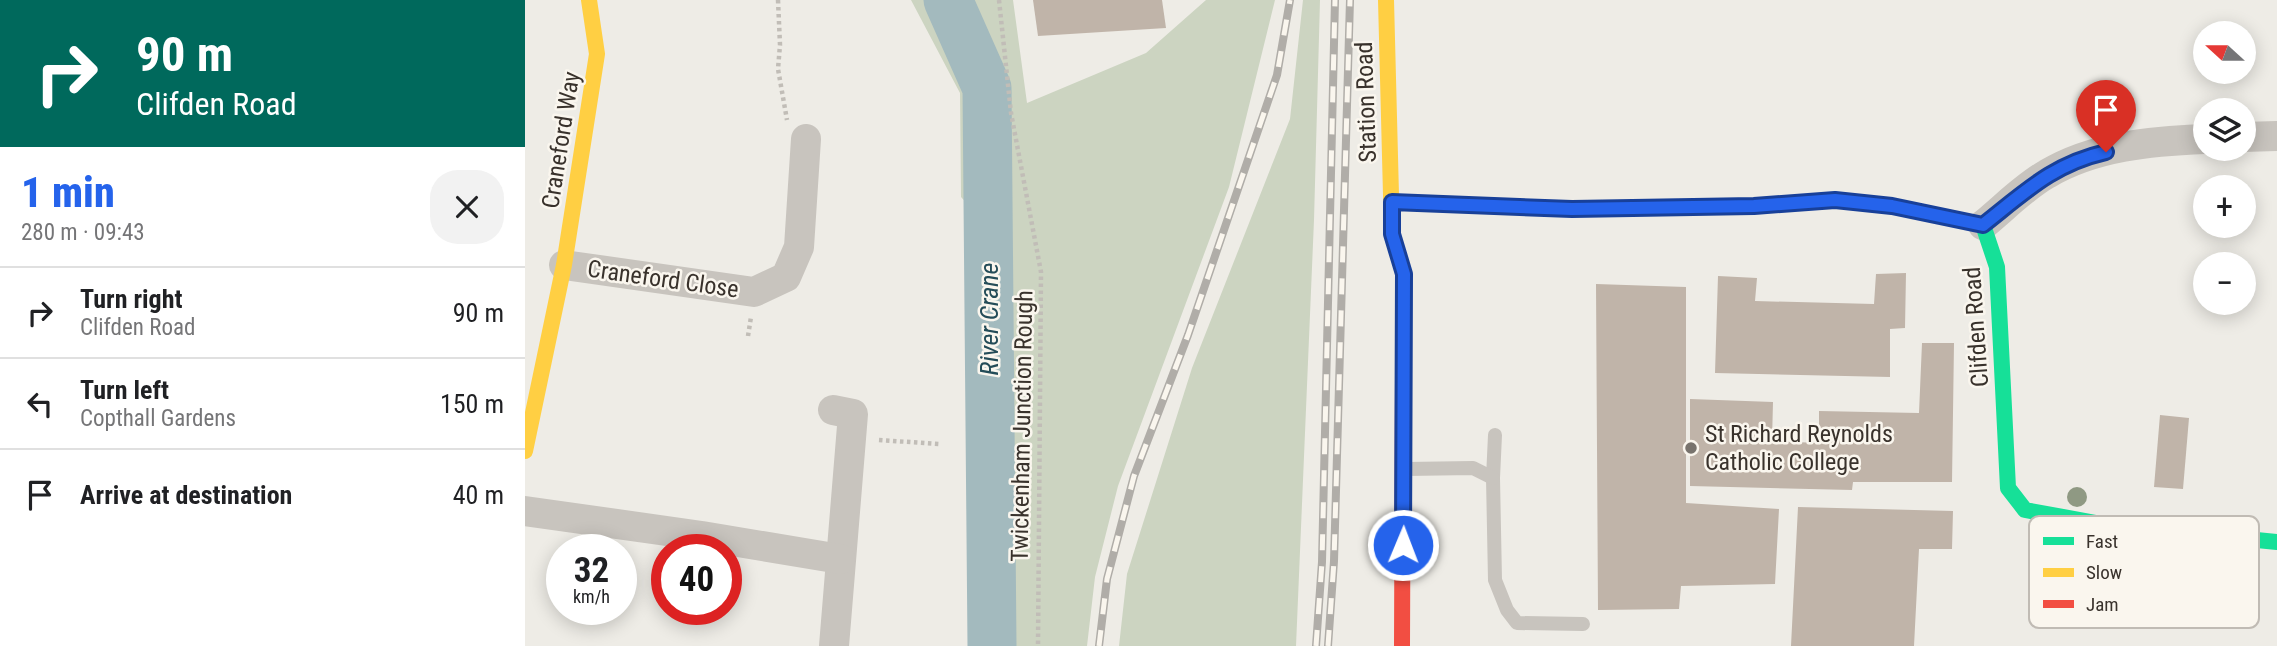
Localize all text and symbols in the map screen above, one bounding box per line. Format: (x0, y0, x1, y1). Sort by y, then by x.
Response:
north arrow (2193, 21, 2256, 84)
map controls (2193, 21, 2256, 315)
text: 90 m (136, 26, 233, 83)
icon: right (21, 28, 112, 119)
street label: Station Road (1350, 41, 1382, 163)
street label: Craneford Way (536, 70, 586, 210)
pin (2076, 80, 2136, 152)
text: Clifden Road (136, 85, 297, 123)
icon: arrive (2087, 91, 2125, 129)
button: layers (2193, 98, 2256, 161)
text: 1 min (21, 168, 115, 217)
button: close (430, 170, 504, 244)
button: + (2193, 175, 2256, 238)
text: 280 m · 09:43 (21, 219, 145, 246)
button: − (2193, 252, 2256, 315)
street label: Craneford Close (586, 255, 740, 303)
water label: River Crane (974, 263, 1004, 375)
street label: Clifden Road (1958, 266, 1994, 388)
text: Turn right (80, 284, 182, 314)
street label: Twickenham Junction Rough (1006, 290, 1038, 562)
icon: right (21, 294, 59, 332)
text: 90 m (453, 298, 504, 328)
text: Clifden Road (80, 314, 195, 341)
text: Turn left (80, 375, 169, 405)
icon: left (21, 385, 59, 423)
text: 150 m (440, 389, 504, 419)
text: Copthall Gardens (80, 405, 236, 432)
place label: St Richard Reynolds Catholic College (1705, 420, 1893, 476)
marker: St Richard Reynolds Catholic College (1683, 440, 1699, 456)
icon: arrive (21, 476, 59, 514)
text: Arrive at destination (80, 480, 292, 510)
text: 40 m (453, 480, 504, 510)
position arrow (1366, 508, 1440, 582)
legend (2029, 516, 2259, 628)
text: Fast (2086, 530, 2118, 553)
speed limit sign: 40 (651, 534, 742, 625)
text: 32 (574, 550, 609, 591)
text: Slow (2086, 561, 2122, 584)
text: km/h (573, 586, 610, 607)
text: Jam (2086, 593, 2119, 616)

